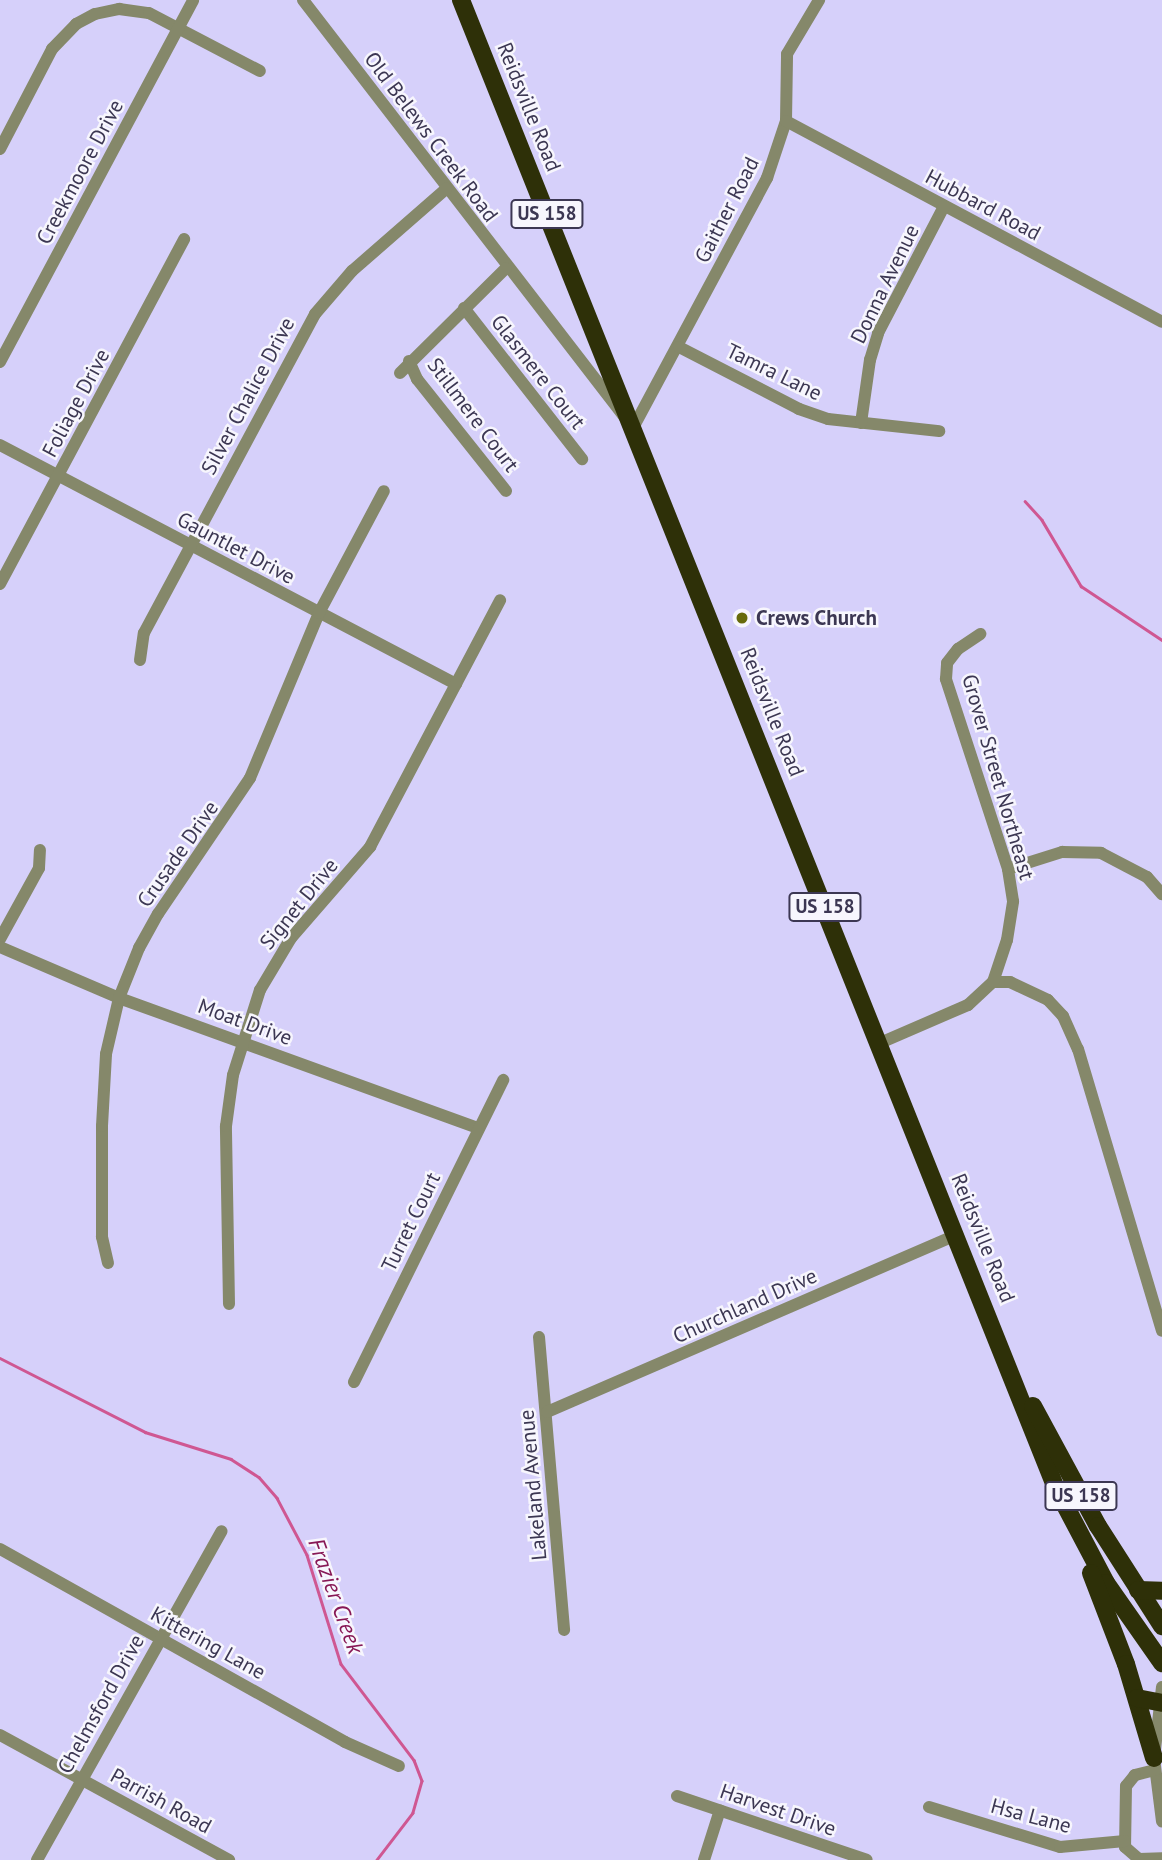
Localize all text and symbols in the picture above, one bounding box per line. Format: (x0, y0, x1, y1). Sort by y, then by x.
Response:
street label: Reidsville Road (492, 39, 566, 175)
street label: Old Belews Creek Road (359, 47, 503, 227)
street label: Creekmoore Drive (31, 95, 129, 249)
street label: Gaither Road (690, 153, 764, 267)
street label: Hubbard Road (921, 164, 1045, 246)
road number: US 158 (510, 198, 584, 230)
street label: Donna Avenue (845, 220, 925, 348)
street label: Glasmere Court (486, 310, 590, 434)
street label: Silver Chalice Drive (196, 313, 300, 479)
street label: Tamra Lane (722, 338, 826, 406)
street label: Foliage Drive (37, 345, 115, 461)
street label: Stillmere Court (422, 353, 524, 477)
street label: Gauntlet Drive (173, 506, 299, 590)
place label: Crews Church (756, 605, 877, 631)
marker: Crews Church (734, 610, 750, 626)
street label: Reidsville Road (735, 644, 809, 780)
street label: Grover Street Northeast (957, 671, 1039, 883)
street label: Crusade Drive (132, 796, 224, 912)
street label: Signet Drive (255, 853, 343, 955)
road number: US 158 (788, 892, 862, 923)
street label: Moat Drive (195, 993, 295, 1051)
street label: Turret Court (376, 1168, 446, 1276)
street label: Reidsville Road (946, 1170, 1020, 1306)
street label: Churchland Drive (669, 1263, 821, 1349)
street label: Lakeland Avenue (514, 1408, 552, 1562)
road number: US 158 (1044, 1480, 1118, 1512)
water label: Frazier Creek (302, 1534, 370, 1658)
street label: Kittering Lane (146, 1601, 270, 1685)
street label: Chelmsford Drive (52, 1630, 150, 1778)
street label: Parrish Road (106, 1763, 216, 1839)
street label: Harvest Drive (717, 1778, 839, 1842)
street label: Hsa Lane (988, 1793, 1074, 1839)

